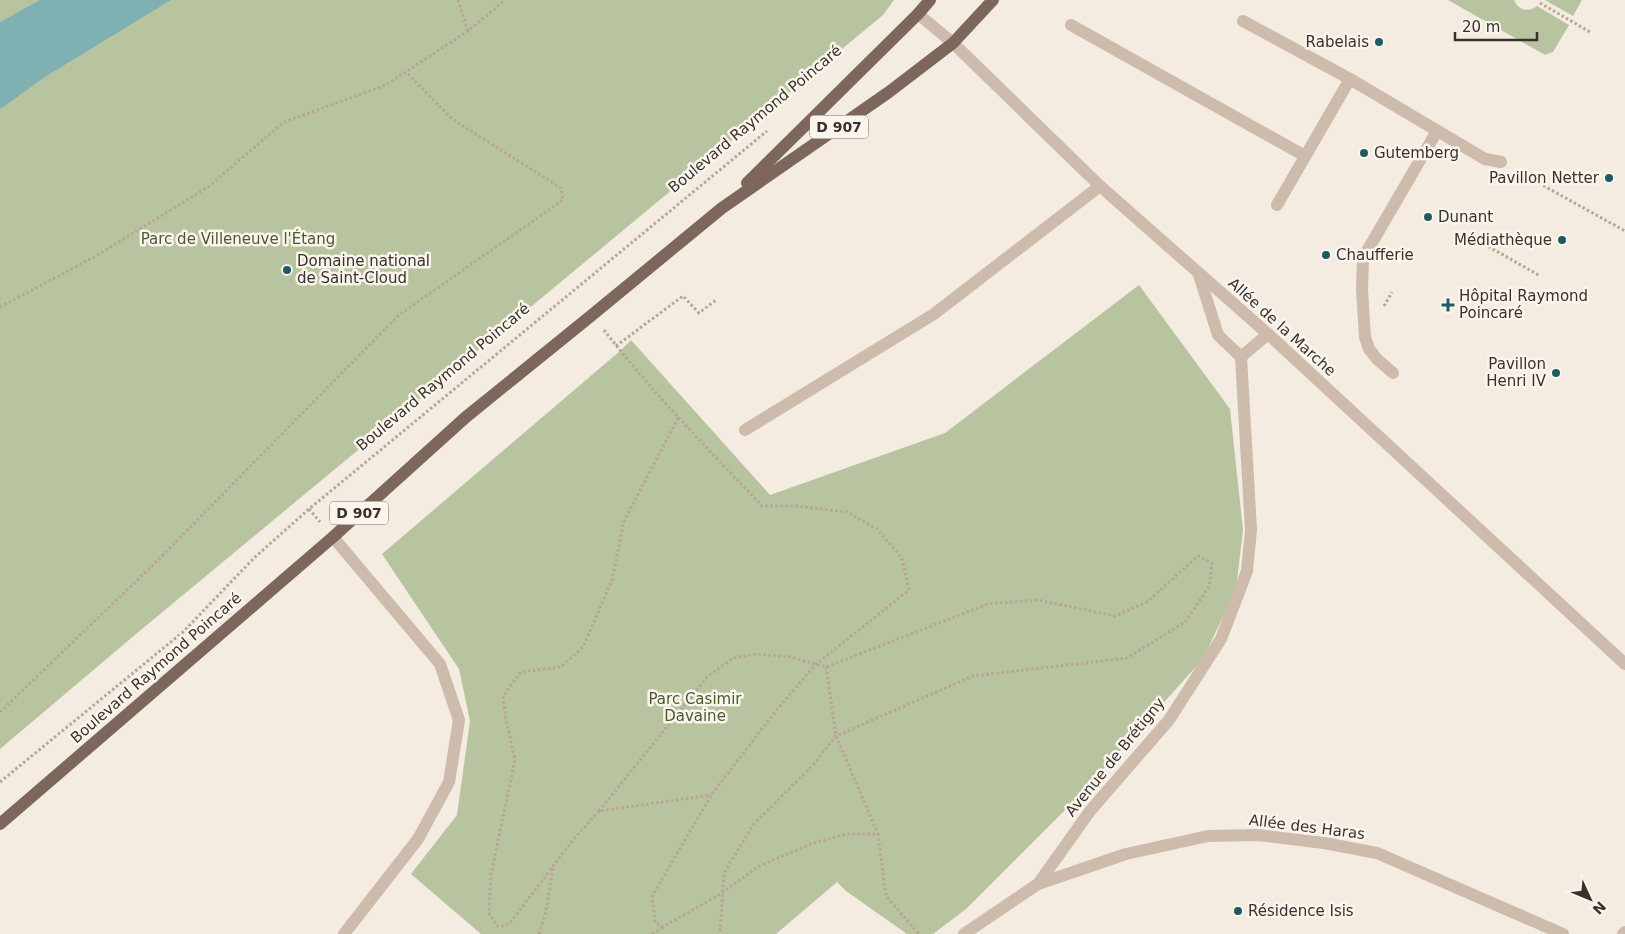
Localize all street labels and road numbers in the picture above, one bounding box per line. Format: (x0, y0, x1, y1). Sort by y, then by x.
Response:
street label: Boulevard Raymond Poincaré (665, 41, 845, 197)
road number: D 907 (810, 115, 868, 138)
street label: Allée de la Marche (1225, 274, 1339, 380)
street label: Boulevard Raymond Poincaré (353, 299, 533, 455)
road number: D 907 (330, 502, 388, 524)
street label: Boulevard Raymond Poincaré (67, 589, 245, 747)
street label: Avenue de Brétigny (1062, 694, 1168, 820)
street label: Allée des Haras (1248, 811, 1366, 843)

